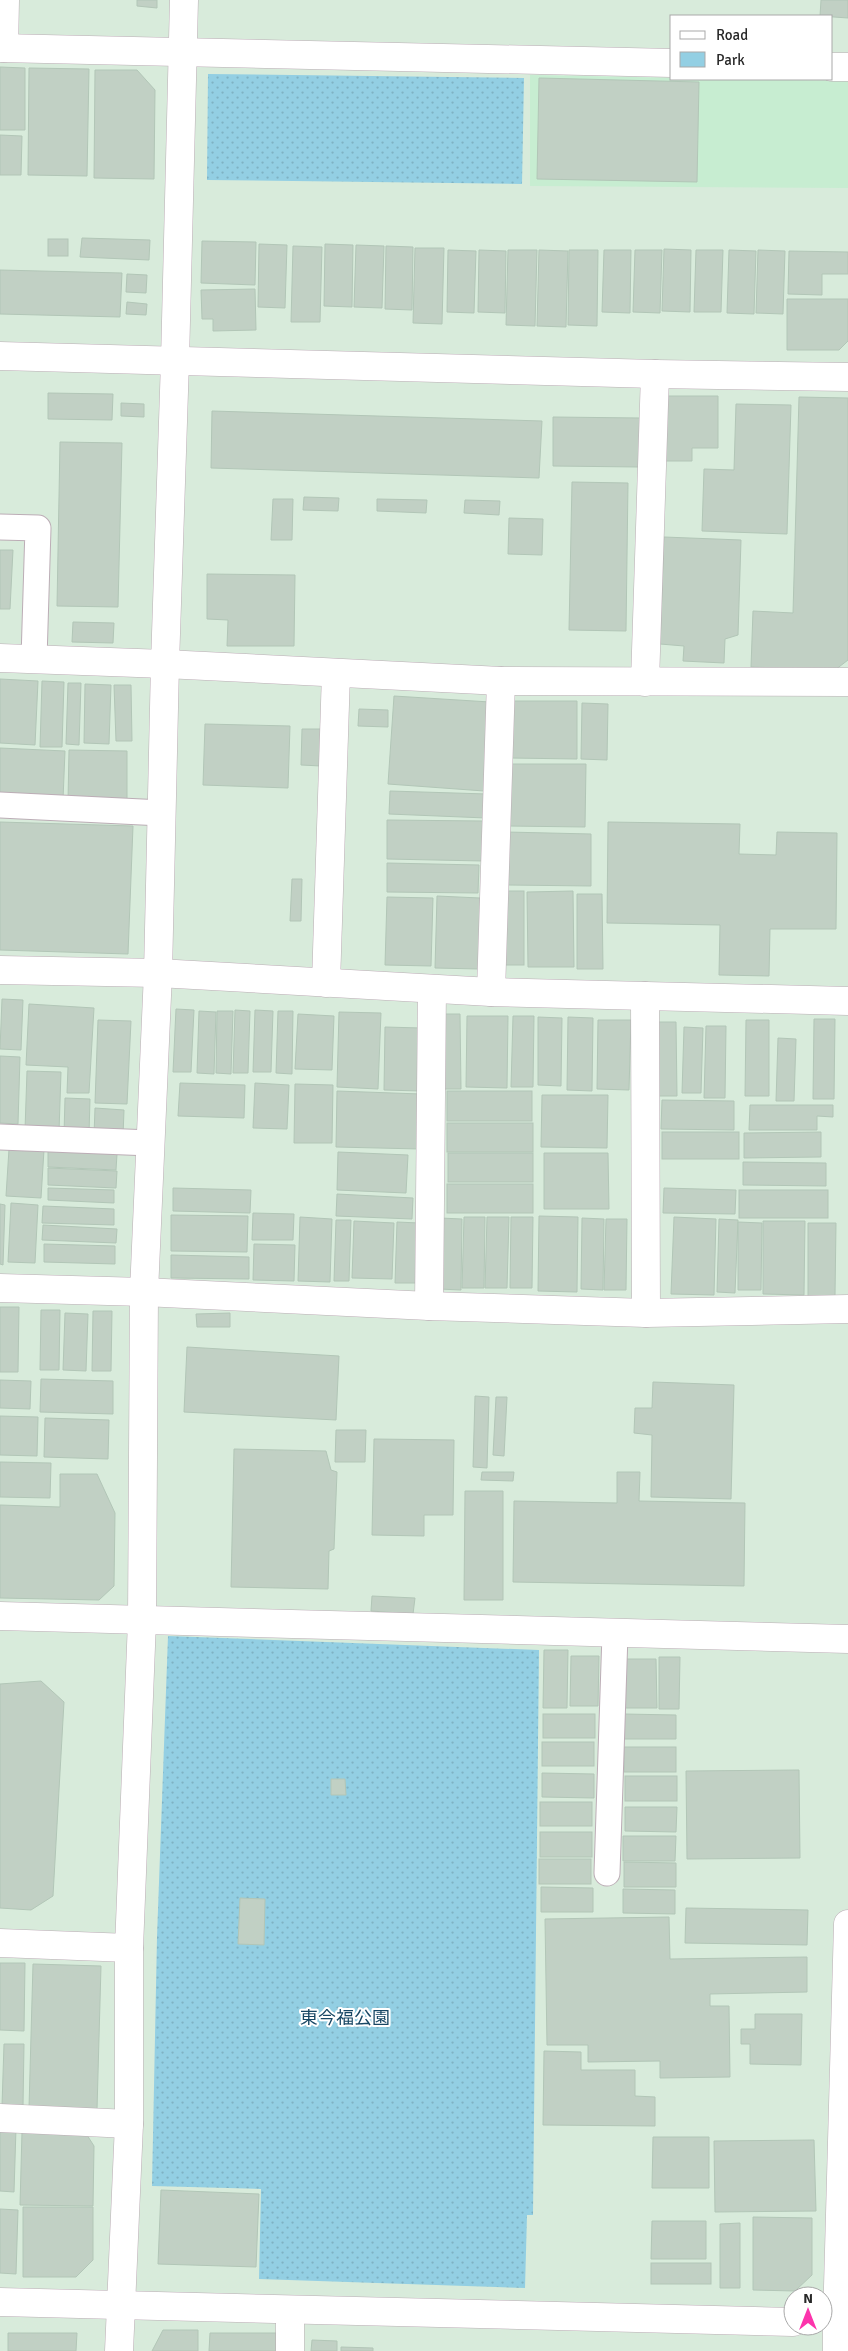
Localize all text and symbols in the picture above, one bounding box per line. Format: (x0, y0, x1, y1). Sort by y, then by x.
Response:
legend (670, 15, 833, 80)
text: Road (716, 26, 748, 44)
text: Park (716, 51, 745, 69)
park label: 東今福公園 (300, 2007, 390, 2029)
north arrow (783, 2286, 833, 2336)
text: N (803, 2290, 813, 2307)

